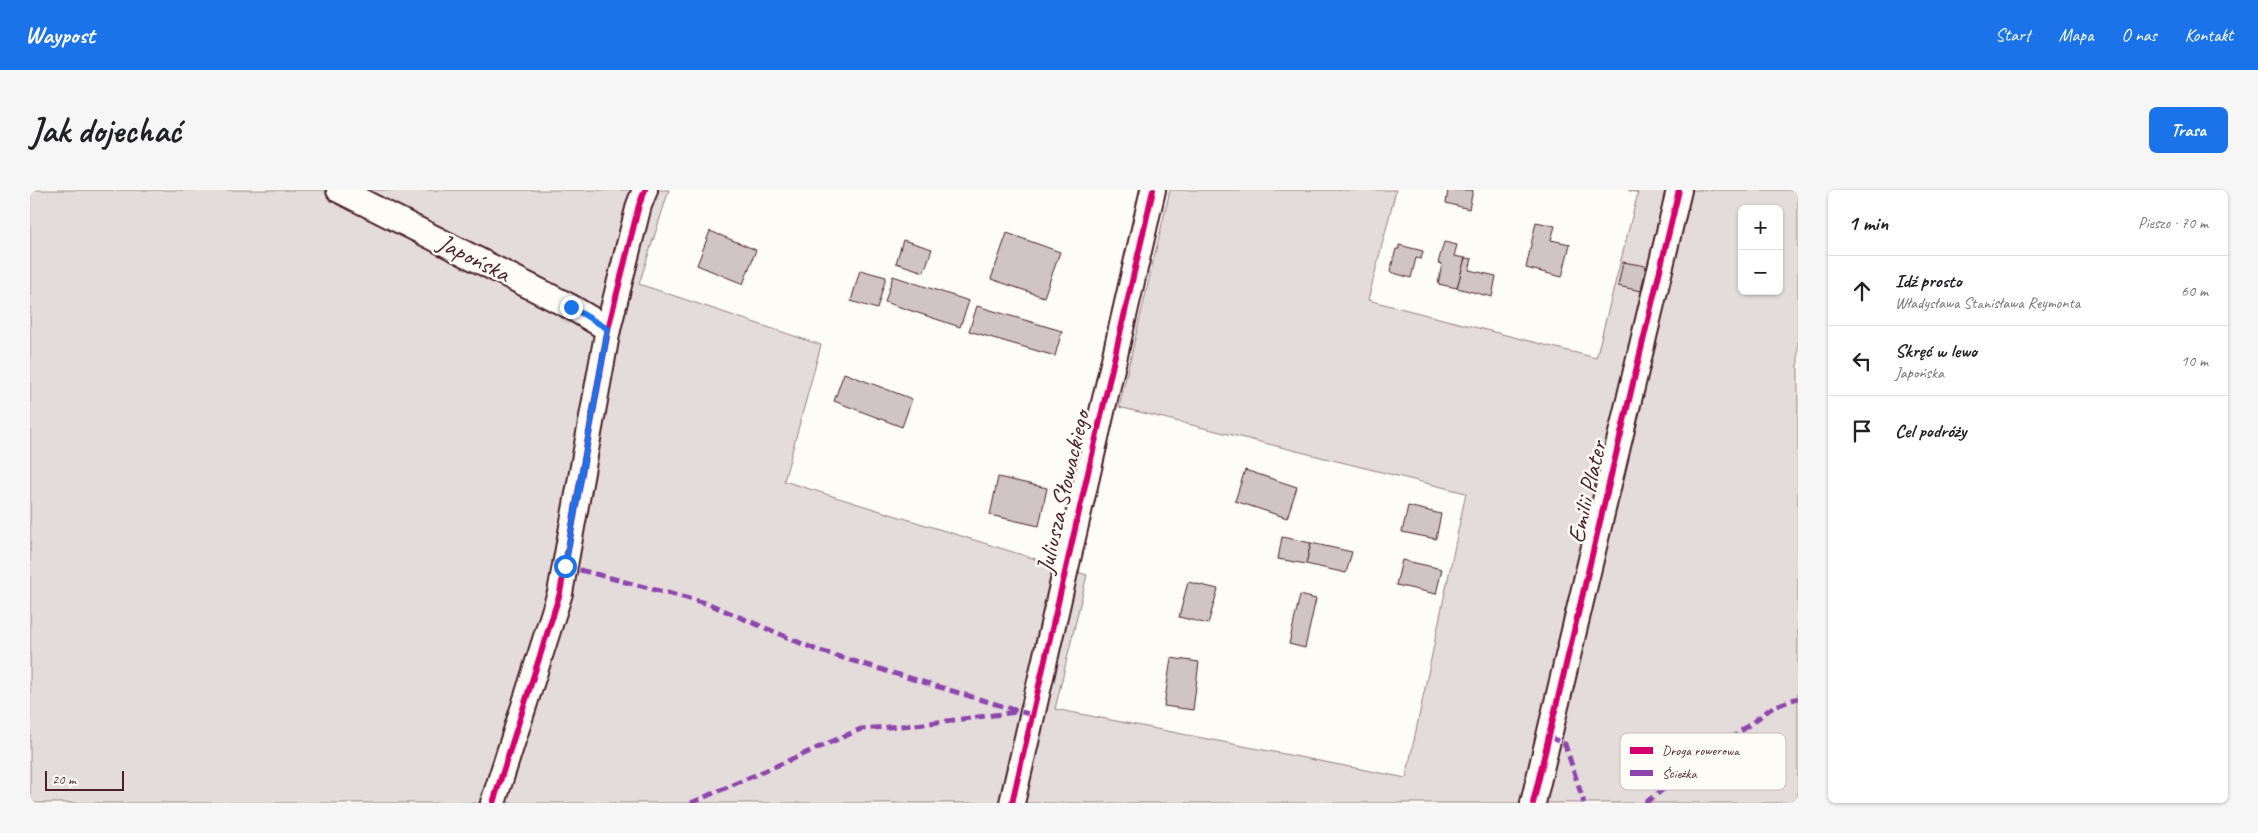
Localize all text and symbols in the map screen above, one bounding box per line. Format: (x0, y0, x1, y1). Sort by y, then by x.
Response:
text: Waypost (25, 20, 95, 50)
text: Start (1995, 24, 2031, 46)
text: Mapa (2059, 24, 2093, 46)
text: O nas (2121, 24, 2157, 46)
text: Kontakt (2185, 24, 2233, 46)
button: Trasa (2149, 107, 2228, 153)
text: Jak dojechać (30, 108, 181, 153)
map controls (1738, 205, 1783, 295)
button: + (1738, 205, 1783, 250)
text: 1 min (1848, 210, 1888, 236)
text: Pieszo · 70 m (2138, 213, 2208, 233)
street label: Japońska (432, 226, 517, 291)
button: − (1738, 250, 1783, 295)
text: Idź prosto (1895, 269, 1962, 293)
icon: ahead (1848, 277, 1876, 305)
text: 60 m (2181, 281, 2208, 301)
text: Władysława Stanisława Reymonta (1895, 293, 2080, 313)
route end (560, 296, 583, 319)
text: Skręć w lewo (1895, 339, 1977, 363)
icon: left (1848, 347, 1876, 375)
text: 10 m (2181, 351, 2208, 371)
text: Japońska (1895, 363, 1944, 383)
street label: Juliusza Słowackiego (1029, 405, 1098, 577)
icon: arrive (1848, 417, 1876, 445)
text: Cel podróży (1895, 419, 1966, 443)
street label: Emilii Plater (1560, 436, 1615, 546)
route start (554, 555, 577, 578)
legend (1620, 733, 1786, 790)
text: Droga rowerowa (1662, 742, 1740, 759)
text: Ścieżka (1662, 765, 1697, 782)
scale bar (45, 768, 124, 791)
text: 20 m (52, 771, 76, 788)

